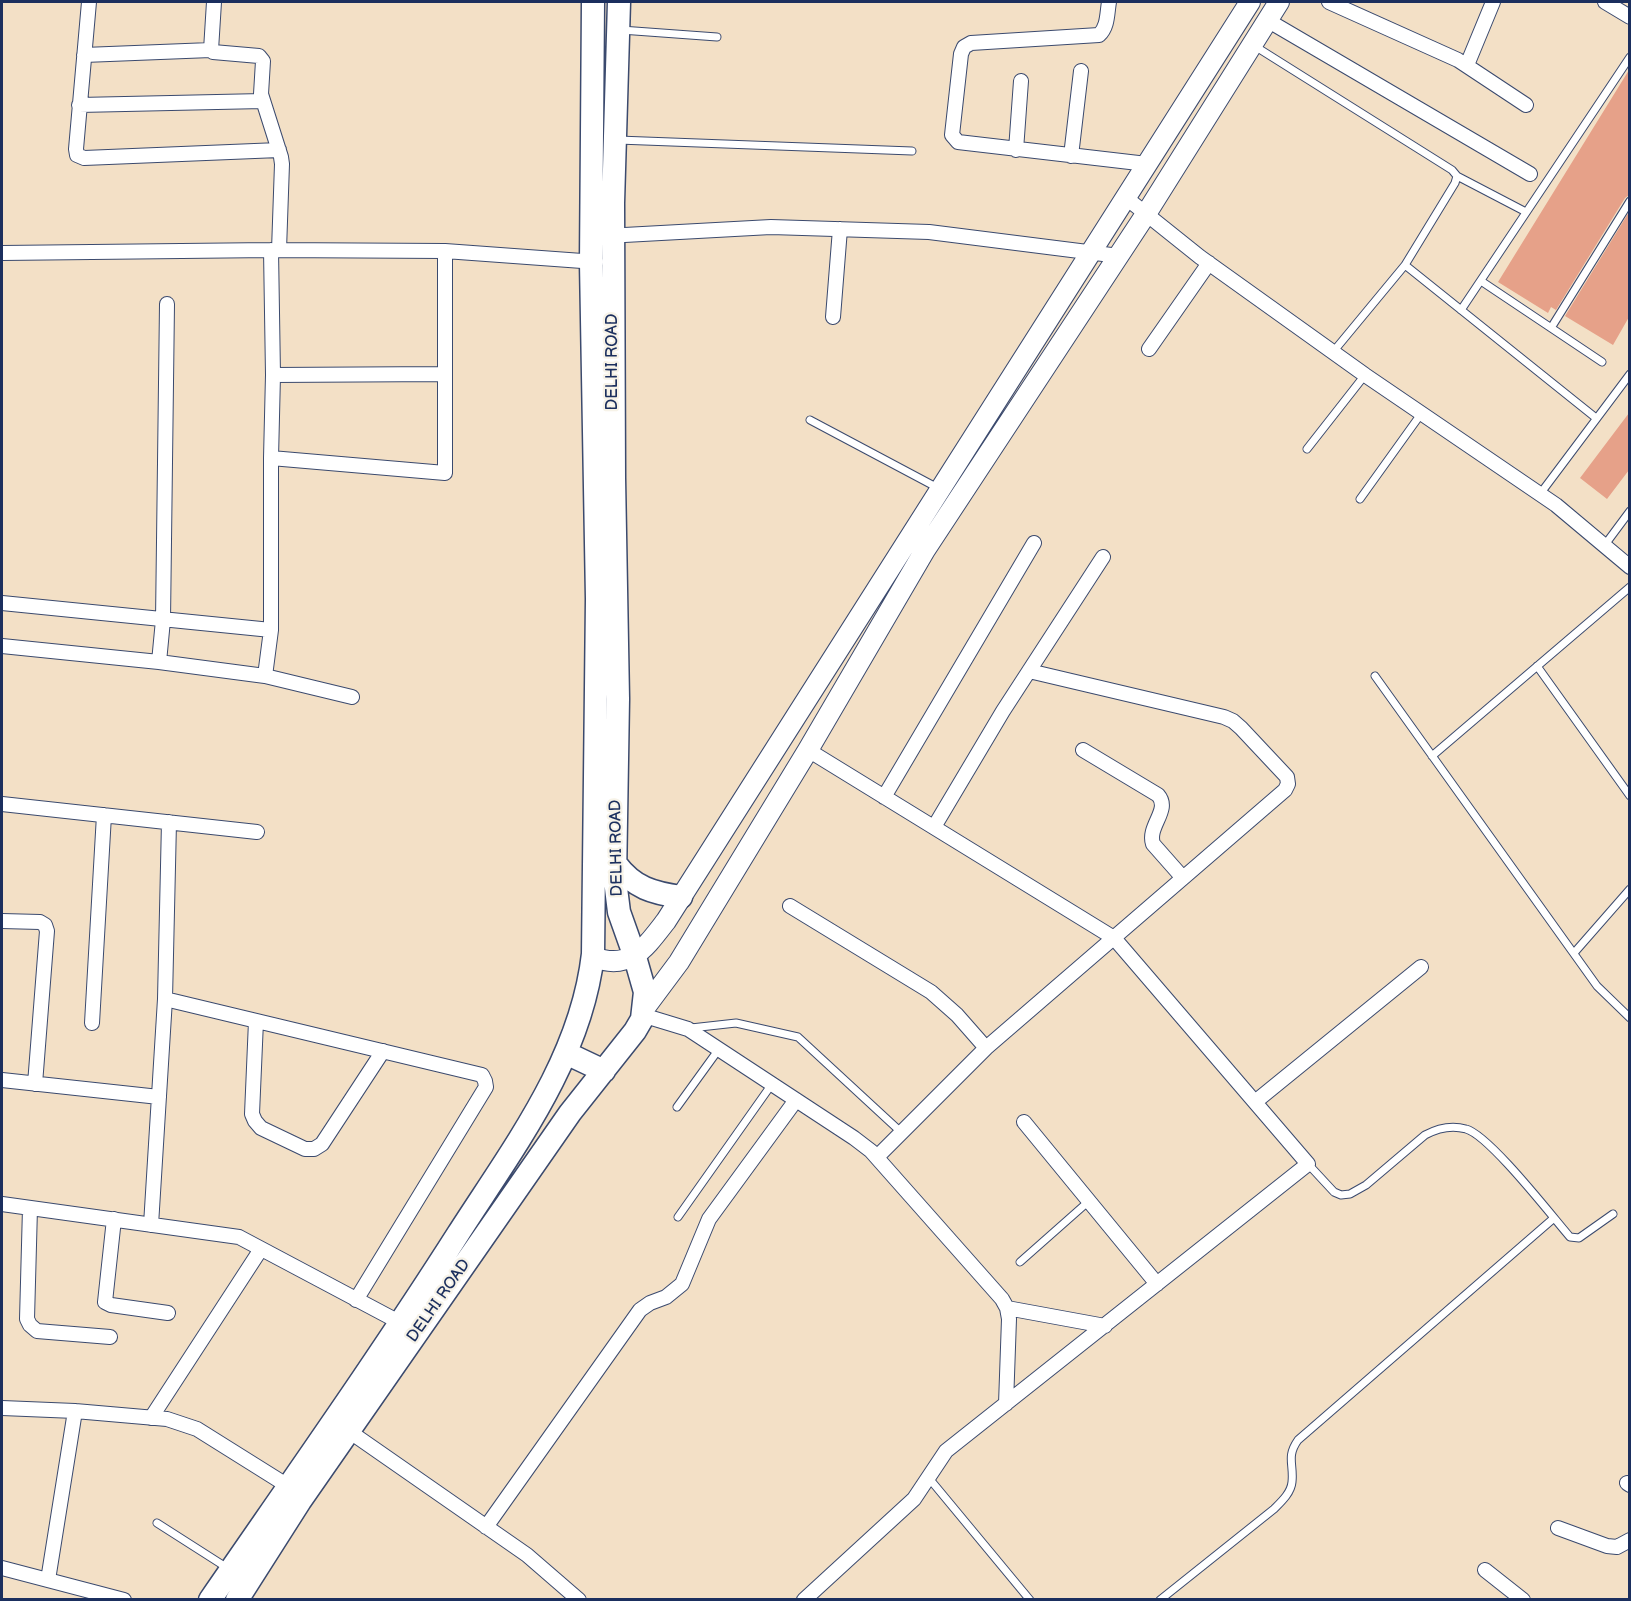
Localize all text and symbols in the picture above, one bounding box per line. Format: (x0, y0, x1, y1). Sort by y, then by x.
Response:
street label: DELHI ROAD (603, 314, 623, 410)
street label: DELHI ROAD (607, 799, 627, 897)
street label: DELHI ROAD (403, 1256, 475, 1346)

